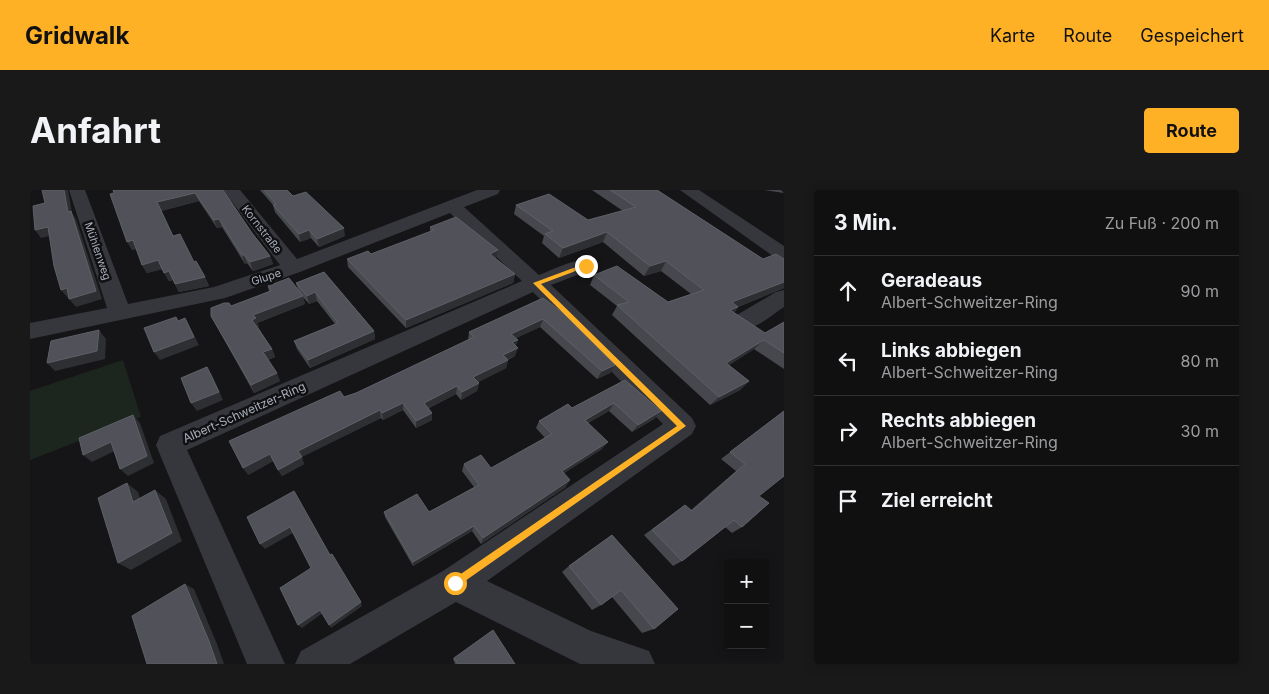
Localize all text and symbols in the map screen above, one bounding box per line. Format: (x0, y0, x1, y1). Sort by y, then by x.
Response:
text: Gridwalk (25, 21, 129, 50)
text: Karte (990, 25, 1035, 46)
text: Route (1063, 25, 1112, 46)
text: Gespeichert (1140, 25, 1244, 46)
button: Route (1144, 108, 1239, 153)
text: Anfahrt (30, 109, 161, 151)
street label: Kornstraße (239, 202, 285, 256)
text: 3 Min. (834, 210, 898, 235)
text: Zu Fuß · 200 m (1105, 213, 1219, 233)
street label: Mühlenweg (82, 220, 114, 282)
route end (575, 255, 598, 278)
street label: Glupe (249, 266, 283, 288)
text: Geradeaus (881, 269, 982, 292)
icon: ahead (834, 277, 862, 305)
text: 90 m (1180, 281, 1219, 301)
text: Albert-Schweitzer-Ring (881, 292, 1058, 312)
text: Links abbiegen (881, 339, 1022, 362)
icon: left (834, 347, 862, 375)
text: 80 m (1180, 351, 1219, 371)
text: Albert-Schweitzer-Ring (881, 362, 1058, 382)
street label: Albert-Schweitzer-Ring (180, 378, 308, 446)
text: Rechts abbiegen (881, 409, 1036, 432)
icon: right (834, 417, 862, 445)
text: 30 m (1181, 421, 1219, 441)
text: Albert-Schweitzer-Ring (881, 432, 1058, 452)
icon: arrive (834, 487, 862, 515)
text: Ziel erreicht (881, 489, 993, 512)
map controls (724, 559, 769, 649)
button: + (724, 559, 769, 604)
route start (444, 572, 467, 595)
button: − (724, 604, 769, 649)

